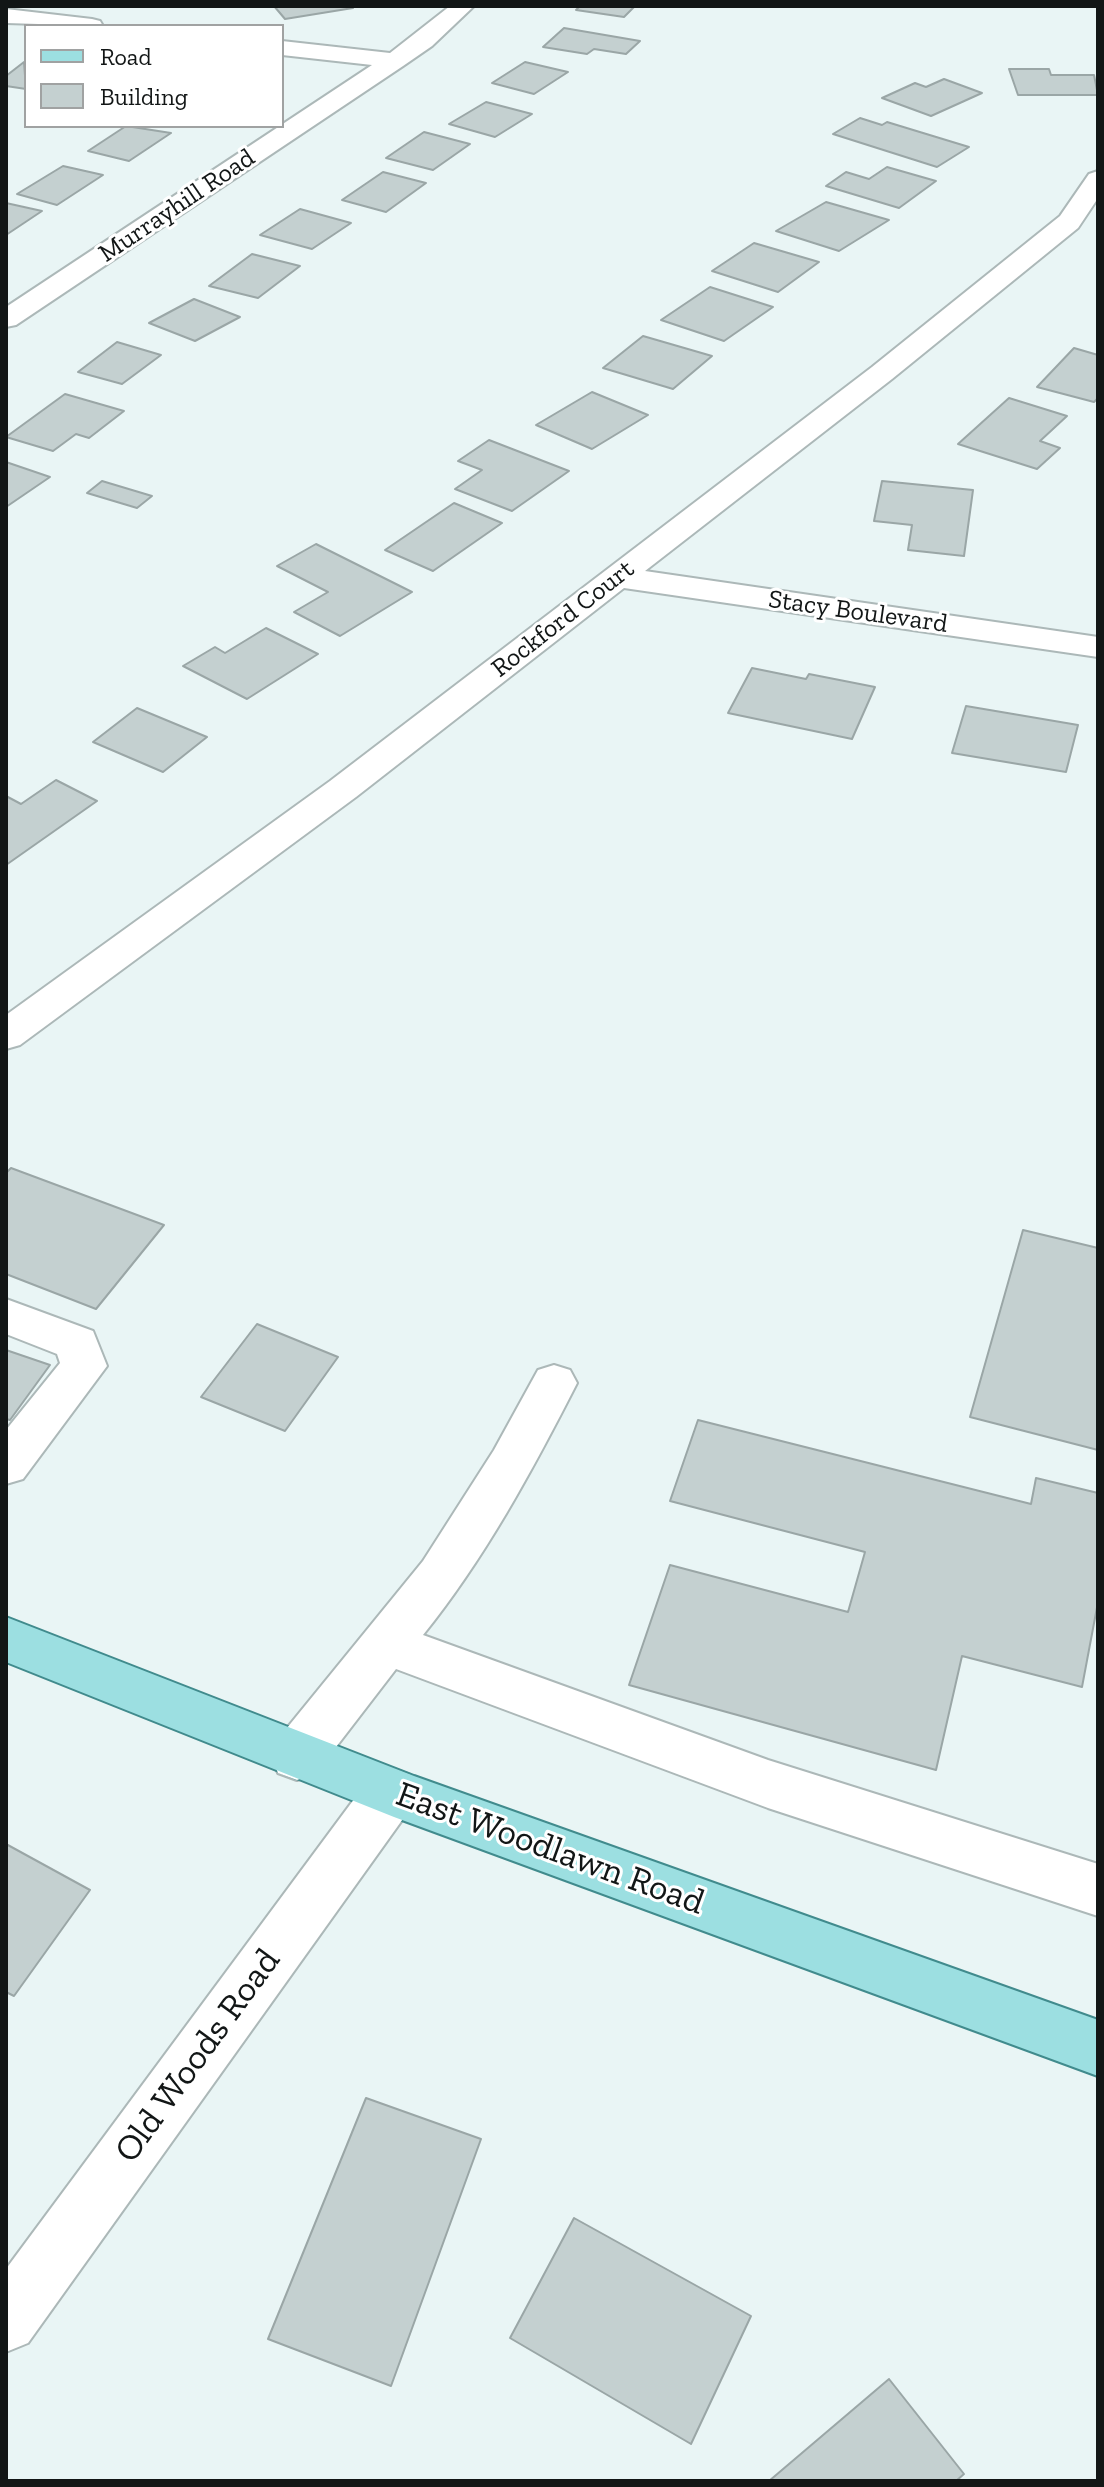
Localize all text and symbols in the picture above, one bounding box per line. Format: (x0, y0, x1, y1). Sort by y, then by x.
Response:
legend (24, 24, 284, 128)
text: Road (100, 42, 152, 71)
text: Building (100, 82, 188, 111)
street label: Murrayhill Road (93, 142, 261, 270)
street label: Rockford Court (485, 554, 641, 684)
street label: Stacy Boulevard (766, 584, 950, 640)
street label: East Woodlawn Road (390, 1773, 710, 1925)
street label: Old Woods Road (106, 1941, 290, 2171)

